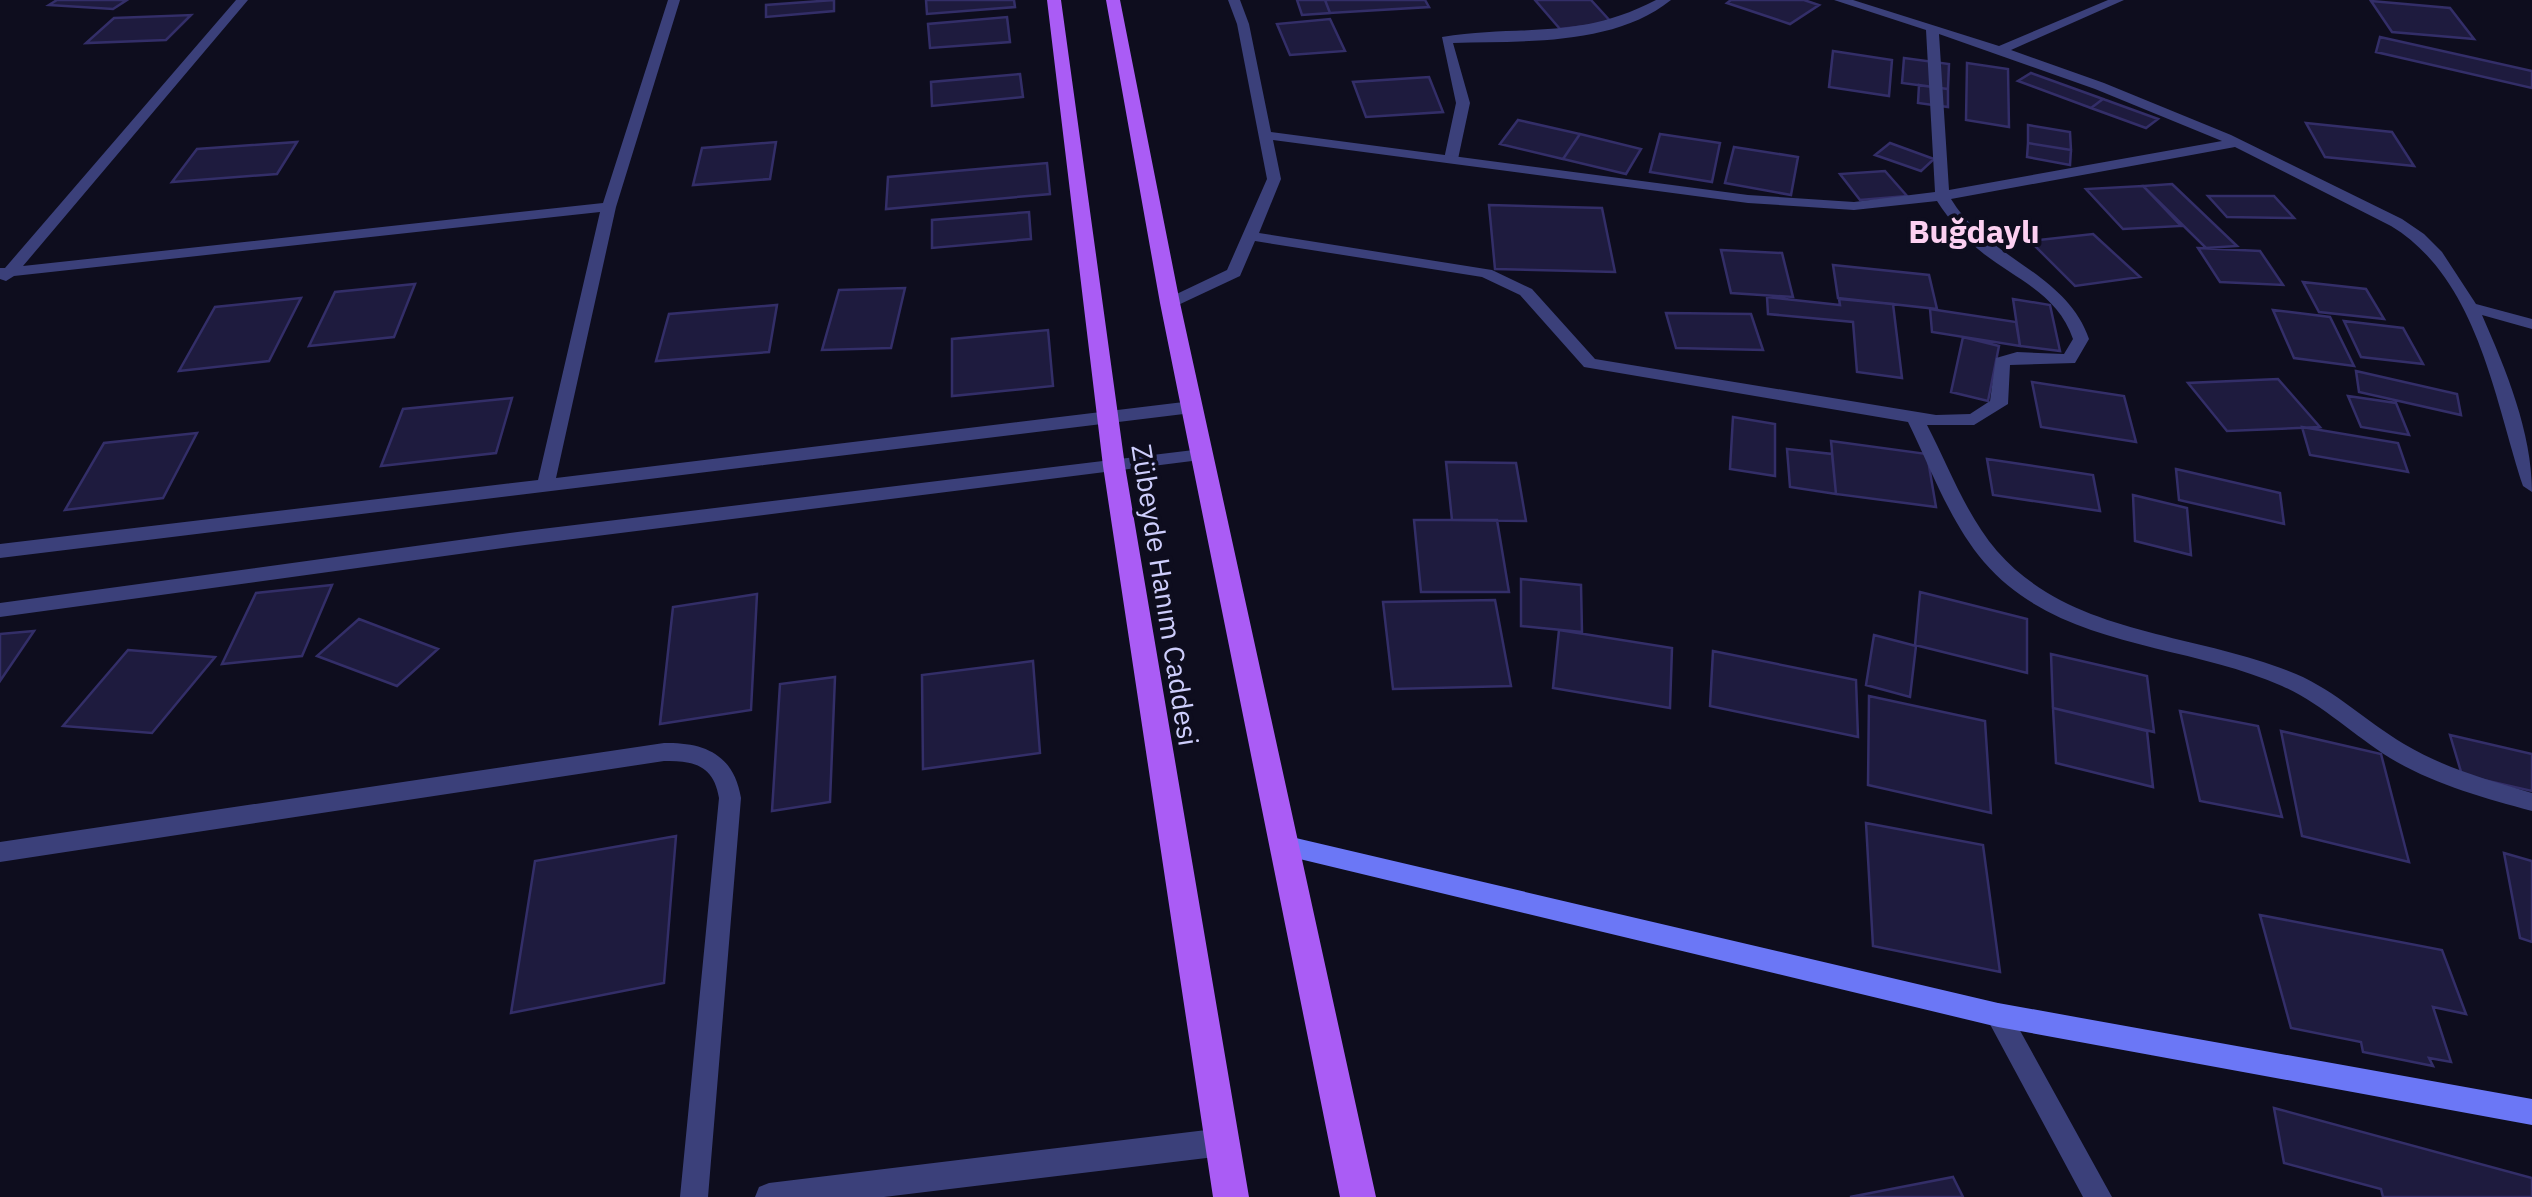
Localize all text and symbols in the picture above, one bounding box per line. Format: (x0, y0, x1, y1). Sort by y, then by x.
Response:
district label: Buğdaylı (1908, 210, 2040, 252)
street label: Zübeyde Hanım Caddesi (1123, 441, 1208, 748)

